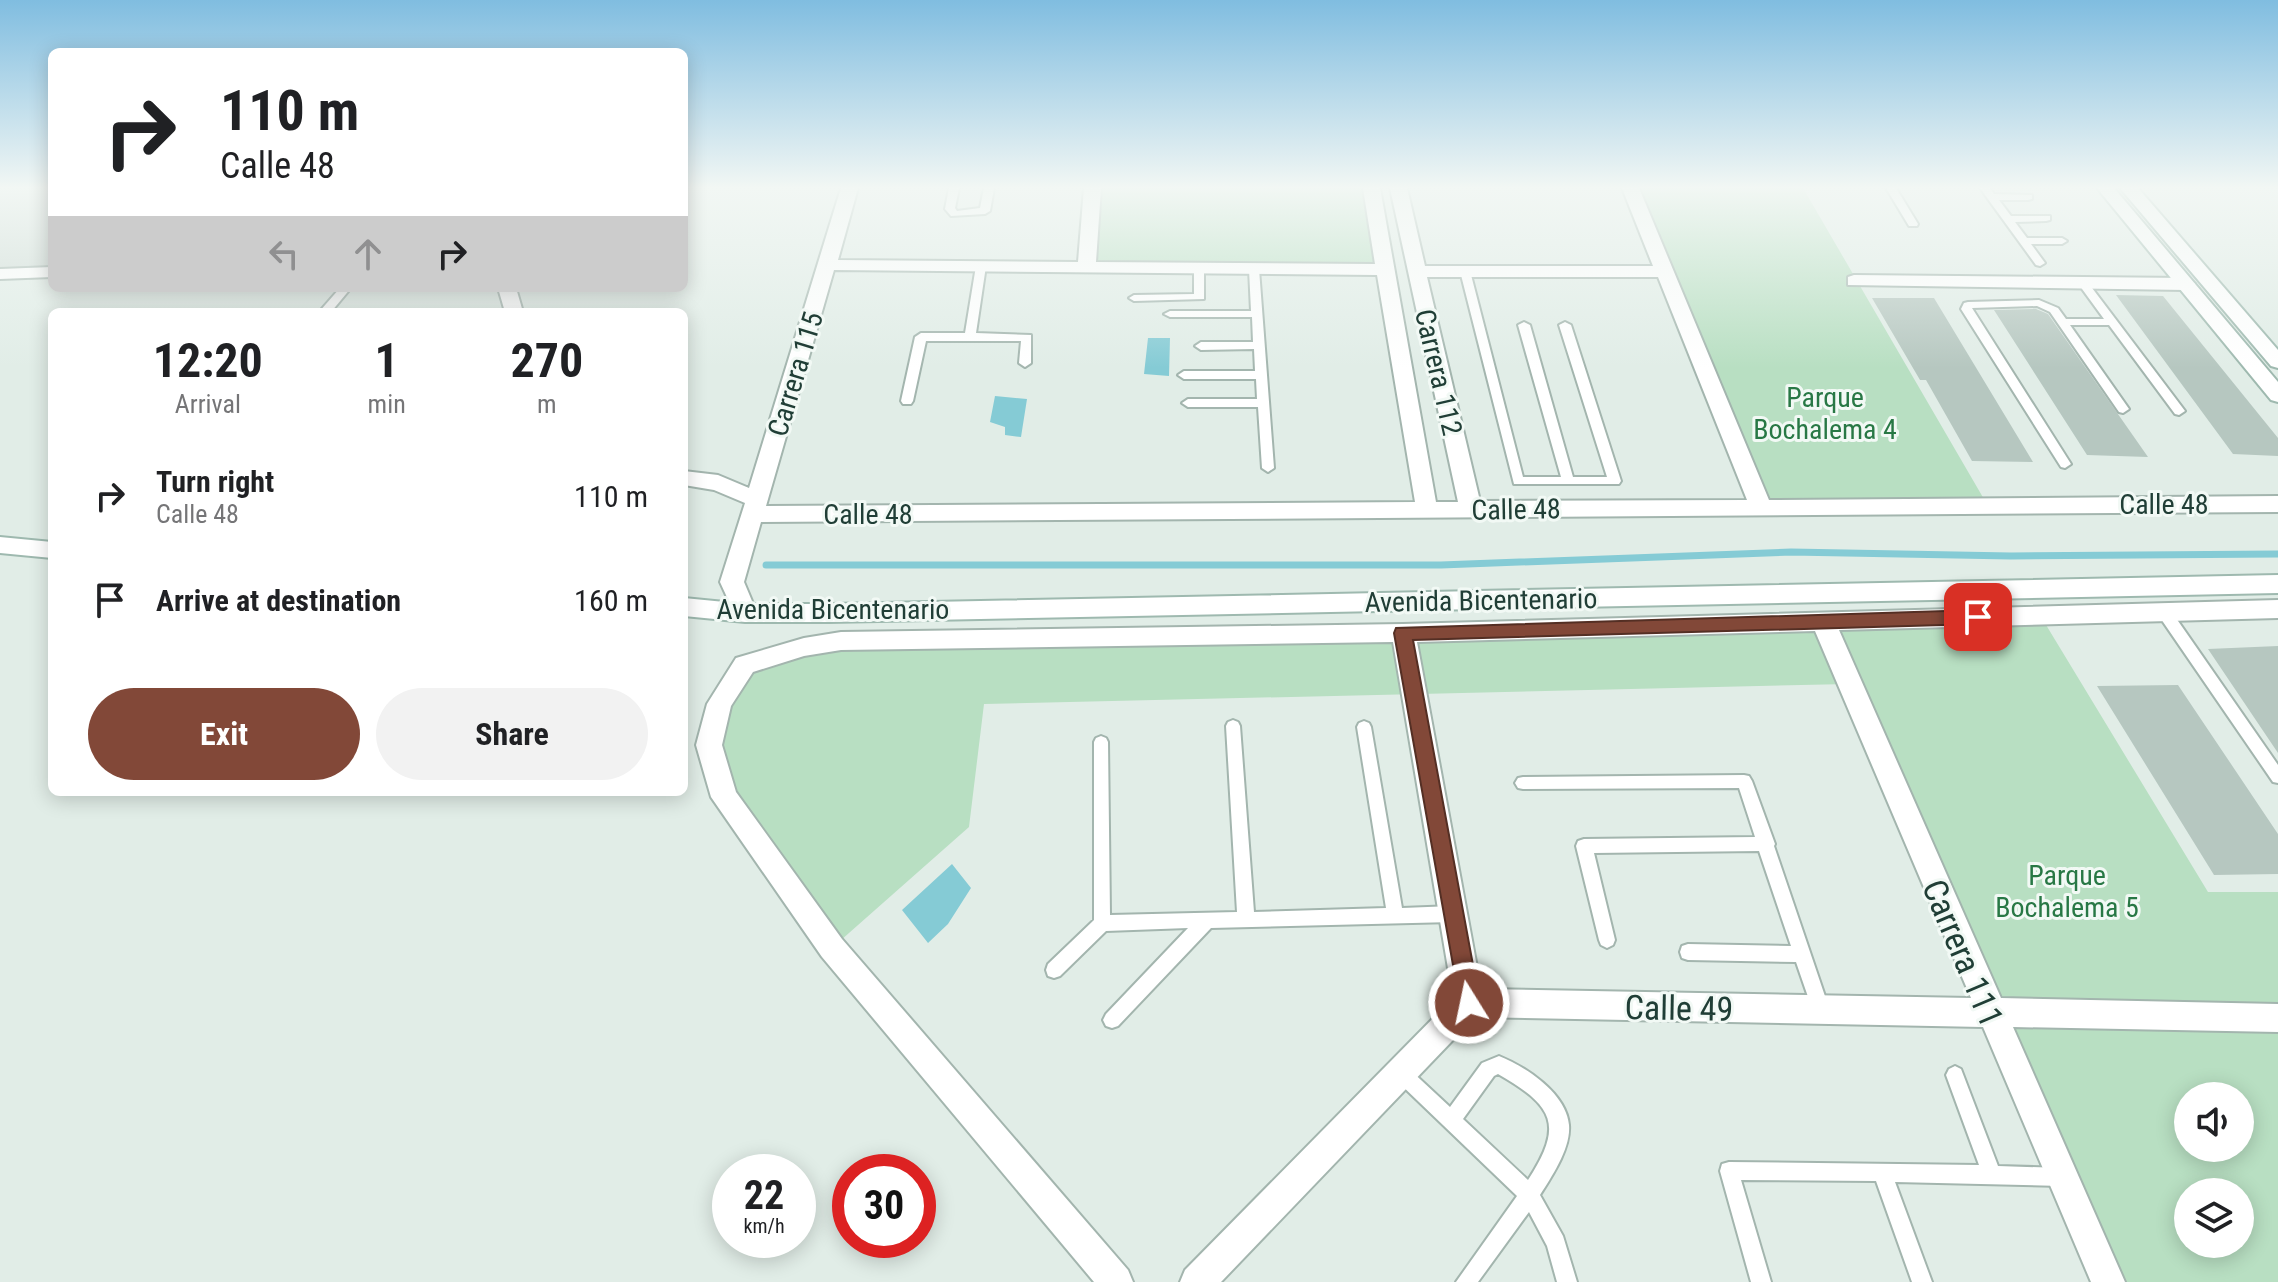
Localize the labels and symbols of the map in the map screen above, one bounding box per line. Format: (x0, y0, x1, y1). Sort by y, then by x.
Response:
street label: Carrera 112 (1408, 306, 1469, 438)
street label: Carrera 115 (761, 308, 830, 440)
park label: Parque Bochalema 4 (1753, 381, 1897, 446)
street label: Calle 48 (2119, 488, 2209, 521)
street label: Calle 48 (1471, 492, 1561, 527)
street label: Calle 48 (823, 498, 913, 531)
street label: Avenida Bicentenario (1364, 582, 1598, 619)
pin (1944, 583, 2012, 651)
street label: Avenida Bicentenario (717, 593, 949, 626)
park label: Parque Bochalema 5 (1995, 859, 2139, 924)
street label: Carrera 111 (1914, 873, 2012, 1033)
position arrow (1427, 961, 1511, 1045)
street label: Calle 49 (1624, 987, 1734, 1029)
speed limit sign: 30 (832, 1154, 936, 1258)

